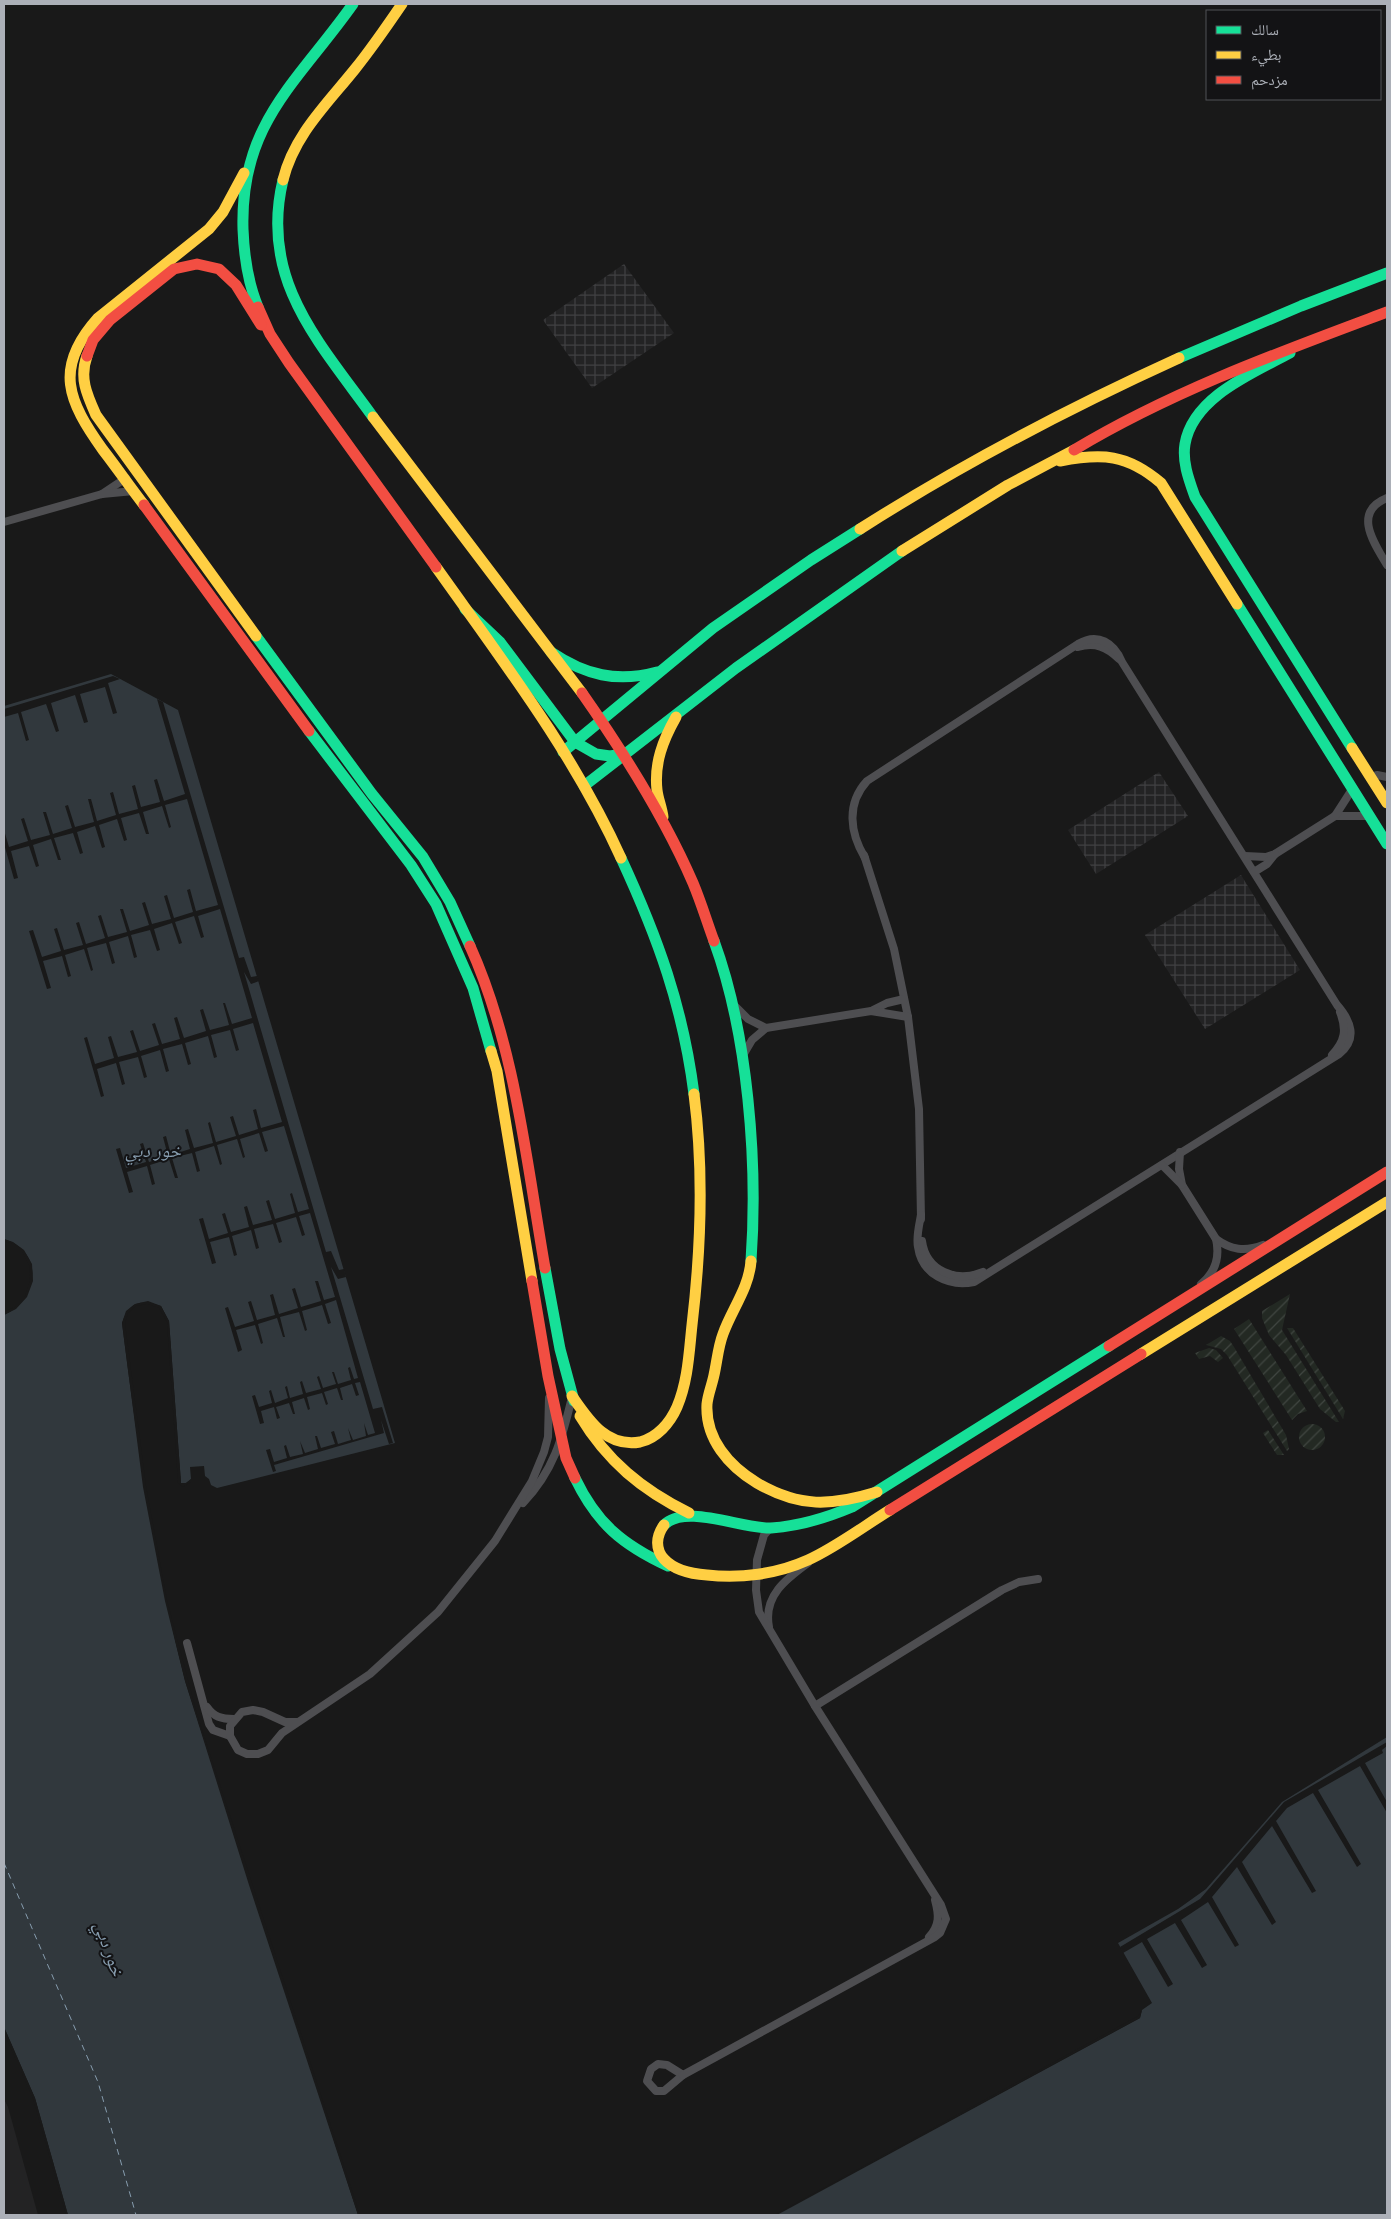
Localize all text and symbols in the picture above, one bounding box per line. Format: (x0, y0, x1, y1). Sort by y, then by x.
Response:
legend (1206, 10, 1381, 100)
text: سالك (1251, 20, 1279, 39)
text: بطيء (1251, 45, 1281, 67)
text: مزدحم (1251, 70, 1288, 90)
water label: خور دبي (125, 1139, 181, 1166)
water label: خور دبي (86, 1919, 130, 1981)

